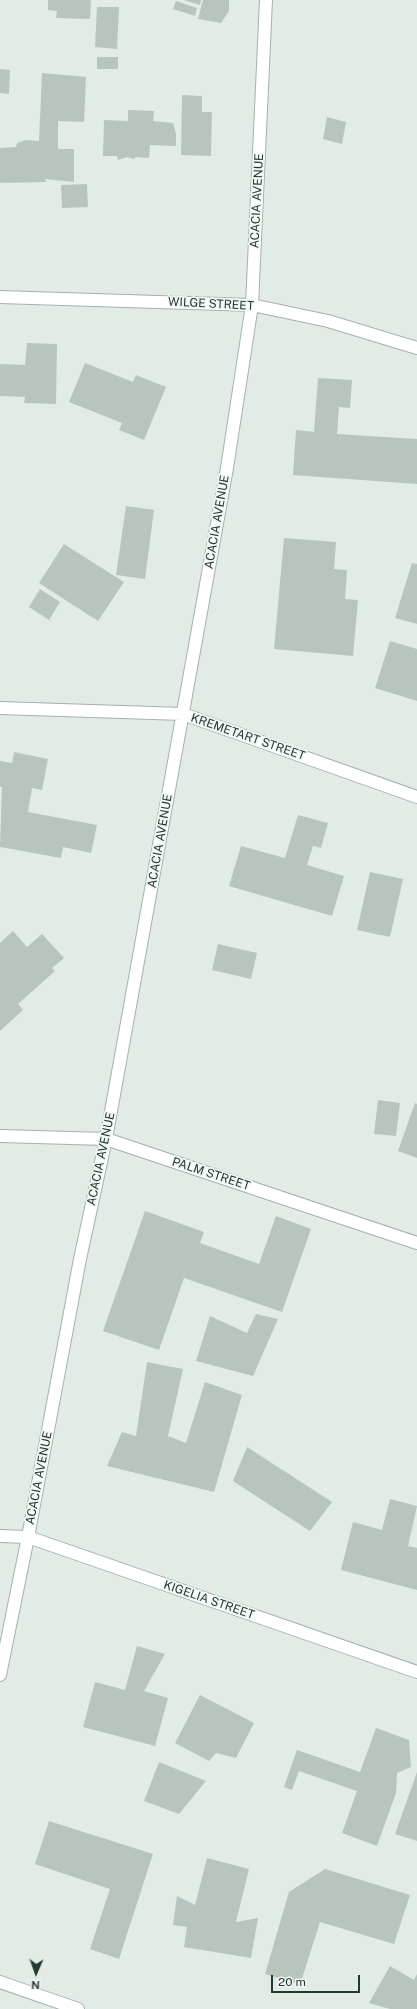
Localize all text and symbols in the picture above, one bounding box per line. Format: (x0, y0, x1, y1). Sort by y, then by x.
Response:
street label: ACACIA AVENUE (247, 153, 267, 249)
street label: WILGE STREET (168, 295, 254, 313)
street label: ACACIA AVENUE (202, 474, 232, 570)
street label: KREMETART STREET (189, 711, 307, 763)
street label: ACACIA AVENUE (145, 793, 175, 889)
street label: ACACIA AVENUE (84, 1111, 118, 1207)
street label: PALM STREET (170, 1155, 252, 1193)
street label: ACACIA AVENUE (23, 1430, 55, 1526)
street label: KIGELIA STREET (162, 1578, 256, 1622)
north arrow (16, 1953, 56, 1993)
scale bar (273, 1967, 362, 1993)
text: 20 m (278, 1975, 306, 1989)
text: N (31, 1979, 40, 1991)

